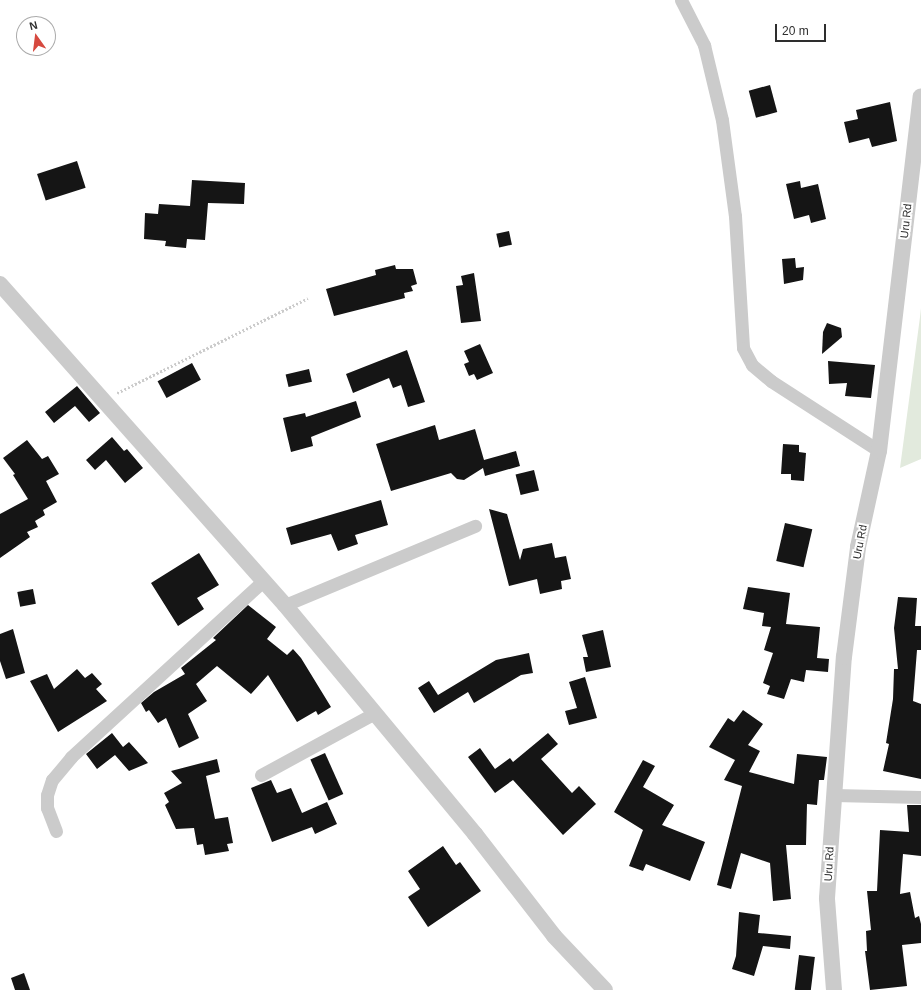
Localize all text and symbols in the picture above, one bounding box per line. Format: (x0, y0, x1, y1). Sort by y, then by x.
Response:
north arrow (16, 16, 56, 56)
scale bar (777, 16, 828, 42)
text: N (28, 19, 39, 32)
text: 20 m (782, 24, 809, 38)
street label: Uru Rd (898, 203, 914, 239)
street label: Uru Rd (850, 524, 870, 560)
street label: Uru Rd (821, 846, 837, 882)

